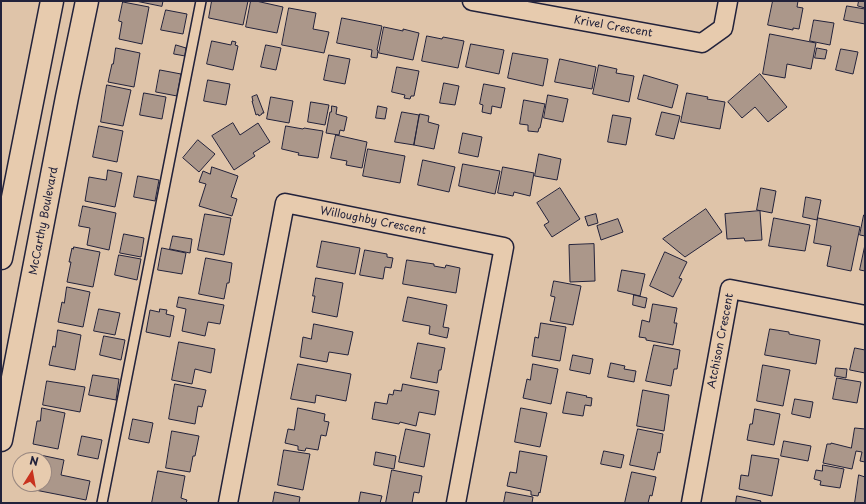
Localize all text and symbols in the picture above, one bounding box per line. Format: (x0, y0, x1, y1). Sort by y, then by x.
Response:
street label: Krivel Crescent (573, 14, 653, 40)
street label: McCarthy Boulevard (27, 166, 61, 276)
street label: Willoughby Crescent (319, 204, 427, 238)
street label: Atchison Crescent (705, 292, 737, 390)
north arrow (12, 452, 52, 492)
text: N (28, 452, 40, 470)

